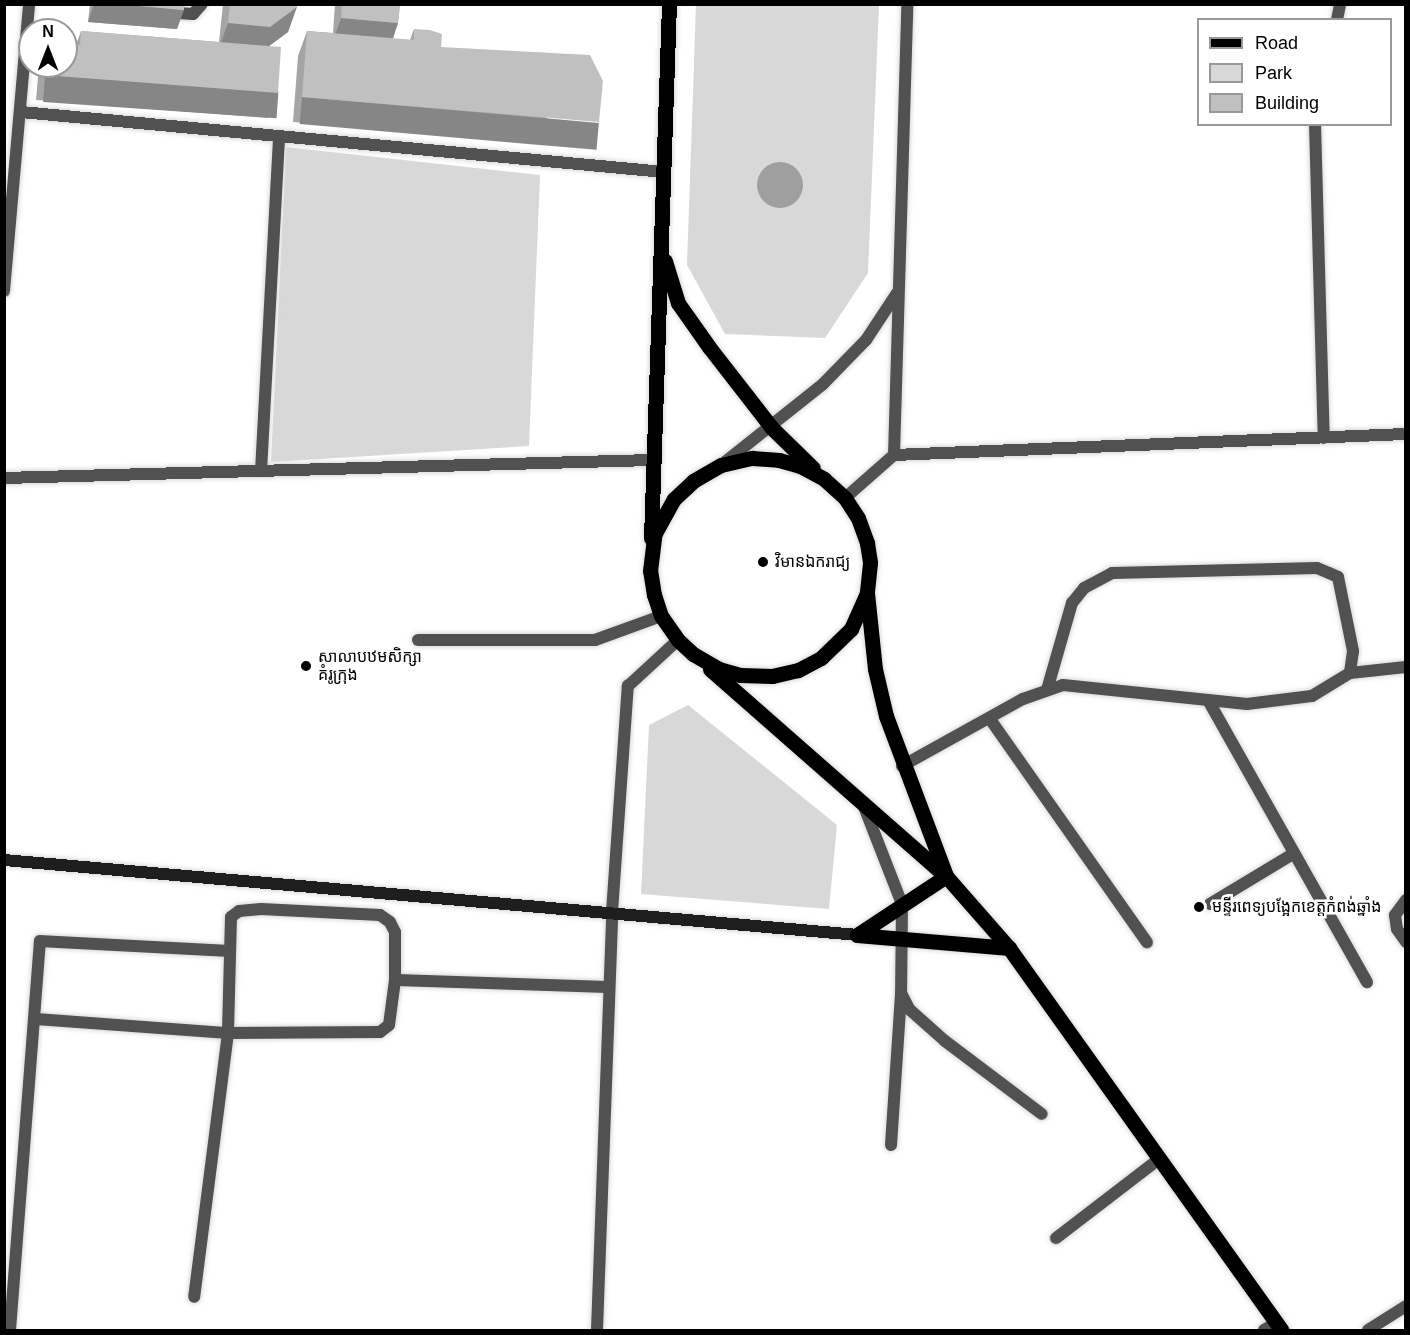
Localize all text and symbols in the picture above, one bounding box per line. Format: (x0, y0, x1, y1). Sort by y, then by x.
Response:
north arrow (18, 18, 78, 78)
legend (1197, 18, 1392, 126)
text: N (42, 23, 54, 40)
text: Road (1255, 33, 1298, 53)
text: Park (1255, 63, 1292, 83)
text: Building (1255, 93, 1319, 113)
place label: វិមានឯករាជ្យ (775, 552, 850, 572)
marker: វិមានឯករាជ្យ (756, 555, 770, 569)
place label: សាលាបឋមសិក្សា គំរូក្រុង (318, 647, 422, 685)
marker: សាលាបឋមសិក្សា គំរូក្រុង (299, 659, 313, 673)
place label: មន្ទីរពេទ្យបង្អែកខេត្តកំពង់ឆ្នាំង (1212, 897, 1382, 917)
marker: មន្ទីរពេទ្យបង្អែកខេត្តកំពង់ឆ្នាំង (1190, 898, 1208, 916)

